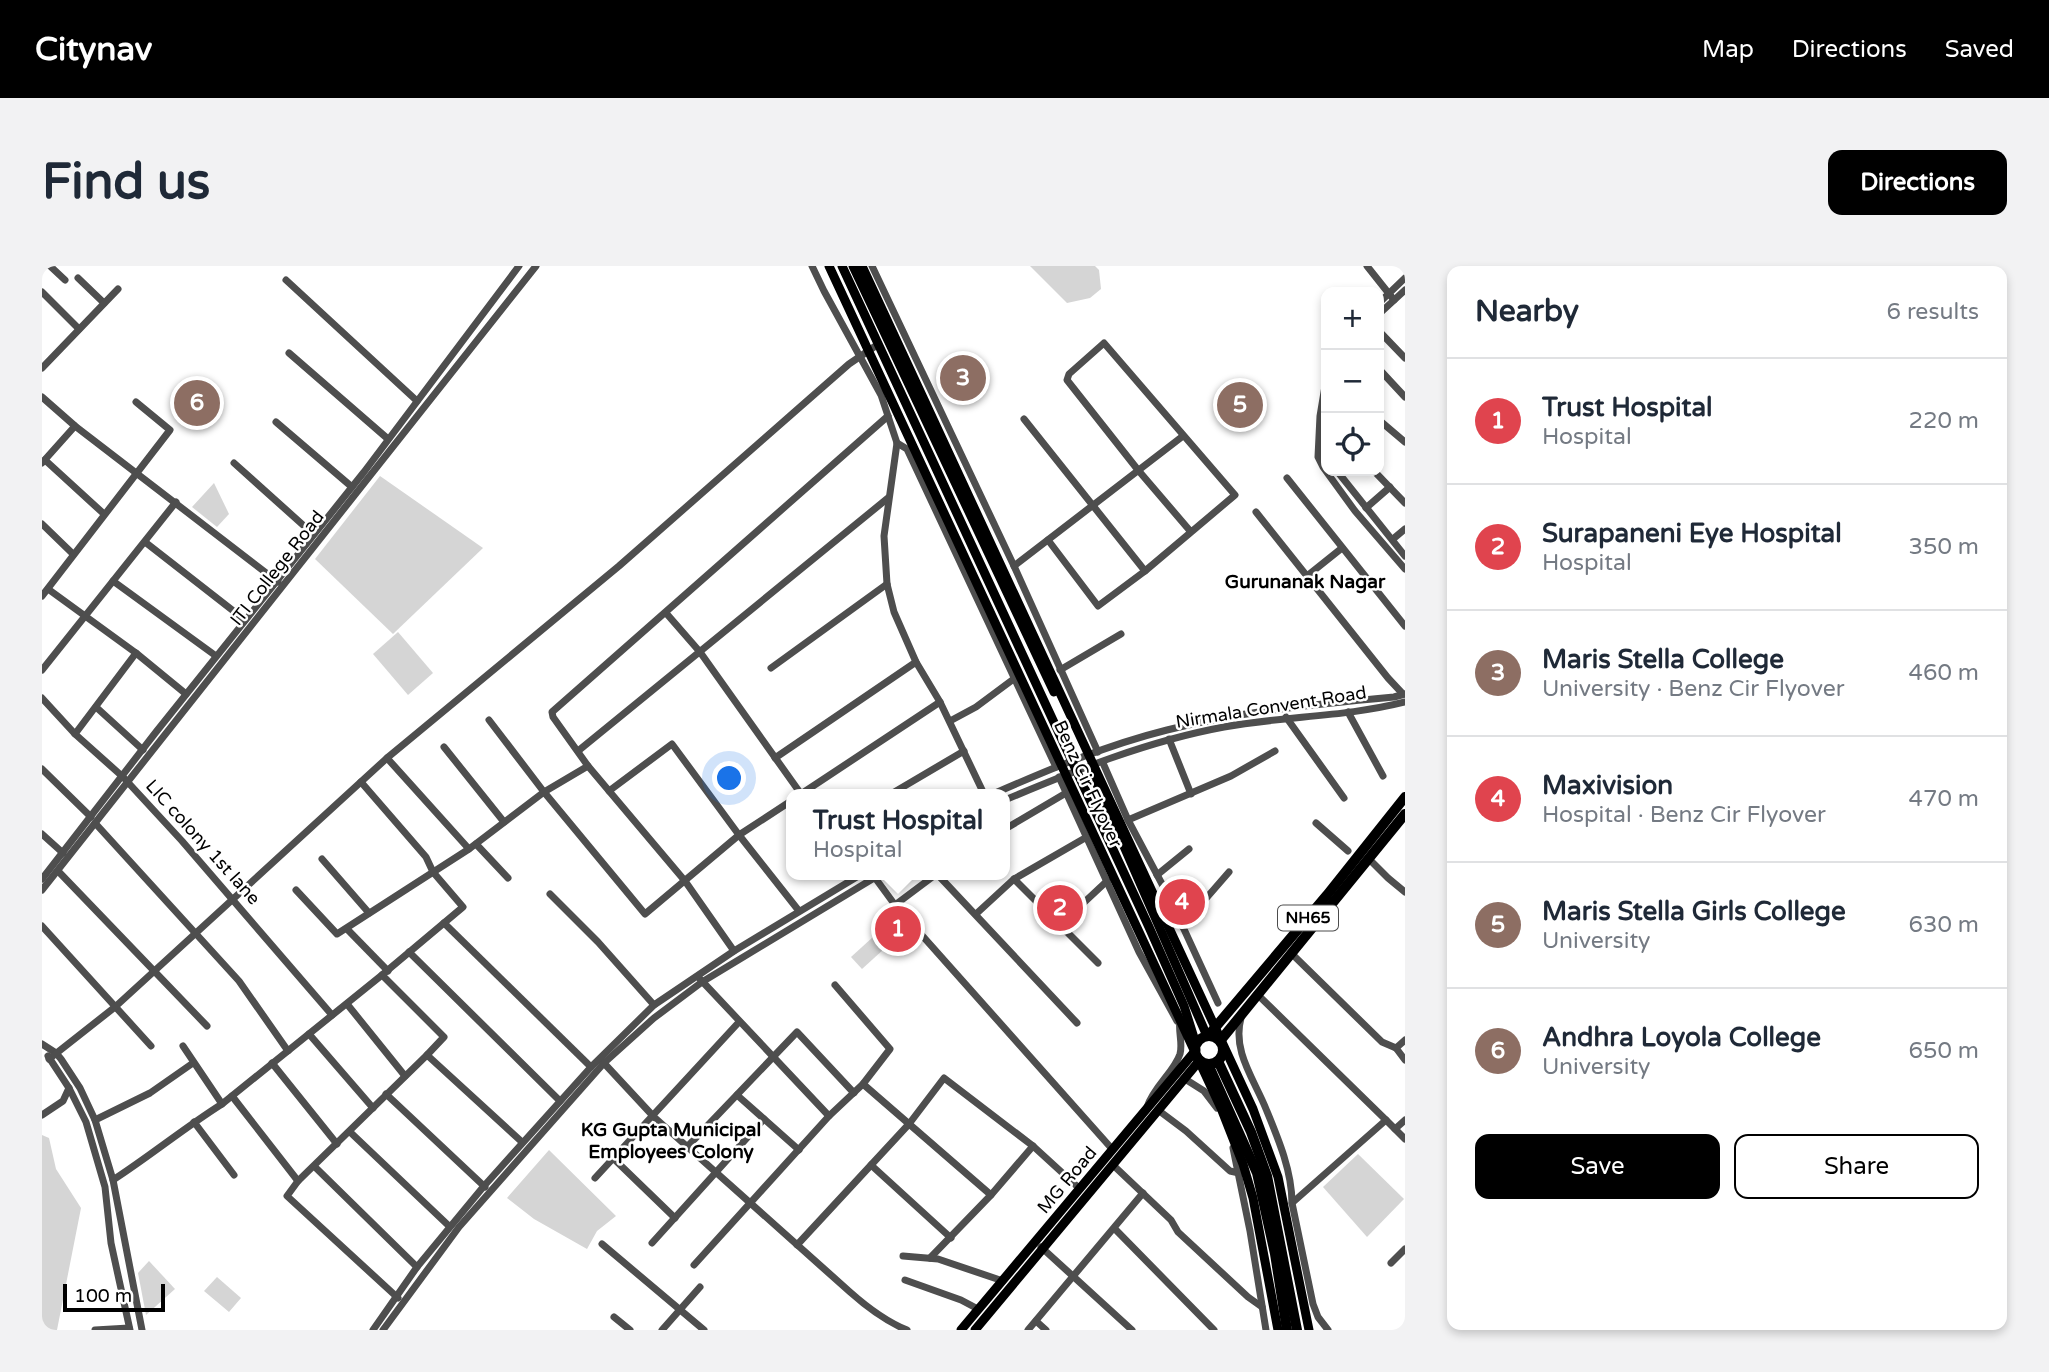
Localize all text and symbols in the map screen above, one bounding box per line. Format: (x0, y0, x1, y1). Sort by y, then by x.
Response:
text: Citynav (35, 30, 152, 69)
text: Map (1702, 35, 1754, 64)
text: Directions (1792, 35, 1907, 64)
text: Saved (1945, 35, 2014, 64)
button: Directions (1828, 150, 2007, 215)
text: Find us (42, 153, 210, 212)
map controls (1321, 287, 1384, 476)
button: + (1321, 287, 1384, 350)
text: Nearby (1475, 293, 1579, 330)
text: 6 results (1886, 298, 1979, 326)
button: − (1321, 350, 1384, 413)
pin: 3 (940, 352, 986, 404)
pin: 6 (174, 377, 220, 429)
pin: 5 (1217, 379, 1263, 431)
text: Trust Hospital (1542, 392, 1713, 423)
text: 1 (1491, 407, 1505, 435)
text: 220 m (1909, 407, 1979, 435)
button: locate (1321, 413, 1384, 476)
text: Hospital (1542, 423, 1632, 451)
street label: ITI College Road (225, 506, 329, 630)
text: Surapaneni Eye Hospital (1542, 518, 1842, 549)
text: 2 (1491, 533, 1505, 561)
text: 350 m (1909, 533, 1979, 561)
text: Hospital (1542, 549, 1632, 577)
district label: Gurunanak Nagar (1225, 571, 1386, 594)
text: Maris Stella College (1542, 644, 1784, 675)
text: 3 (1491, 659, 1505, 687)
text: 460 m (1909, 659, 1979, 687)
text: University · Benz Cir Flyover (1542, 675, 1845, 703)
street label: Nirmala Convent Road (1174, 681, 1368, 733)
street label: Benz Cir Flyover (1049, 717, 1127, 851)
your location (712, 761, 746, 795)
text: Maxivision (1542, 770, 1673, 801)
street label: LIC colony 1st lane (141, 775, 265, 909)
text: 4 (1491, 785, 1505, 813)
text: 470 m (1909, 785, 1979, 813)
popup (786, 789, 1010, 880)
text: Hospital · Benz Cir Flyover (1542, 801, 1826, 829)
text: Trust Hospital (813, 805, 983, 836)
text: Hospital (813, 836, 902, 864)
pin: 4 (1159, 876, 1205, 928)
pin: 2 (1037, 882, 1083, 934)
text: Maris Stella Girls College (1542, 896, 1846, 927)
pin: 1 (875, 903, 921, 955)
road number: NH65 (1278, 905, 1338, 930)
text: 5 (1491, 911, 1505, 939)
text: 630 m (1909, 911, 1979, 939)
text: University (1542, 927, 1650, 955)
text: Andhra Loyola College (1542, 1022, 1821, 1053)
text: 6 (1491, 1037, 1505, 1065)
text: 650 m (1909, 1037, 1979, 1065)
text: University (1542, 1053, 1650, 1081)
district label: KG Gupta Municipal Employees Colony (581, 1119, 761, 1164)
button: Save (1475, 1134, 1720, 1199)
button: Share (1734, 1134, 1979, 1199)
street label: MG Road (1033, 1142, 1101, 1218)
scale bar (63, 1281, 164, 1313)
text: 100 m (74, 1285, 132, 1307)

